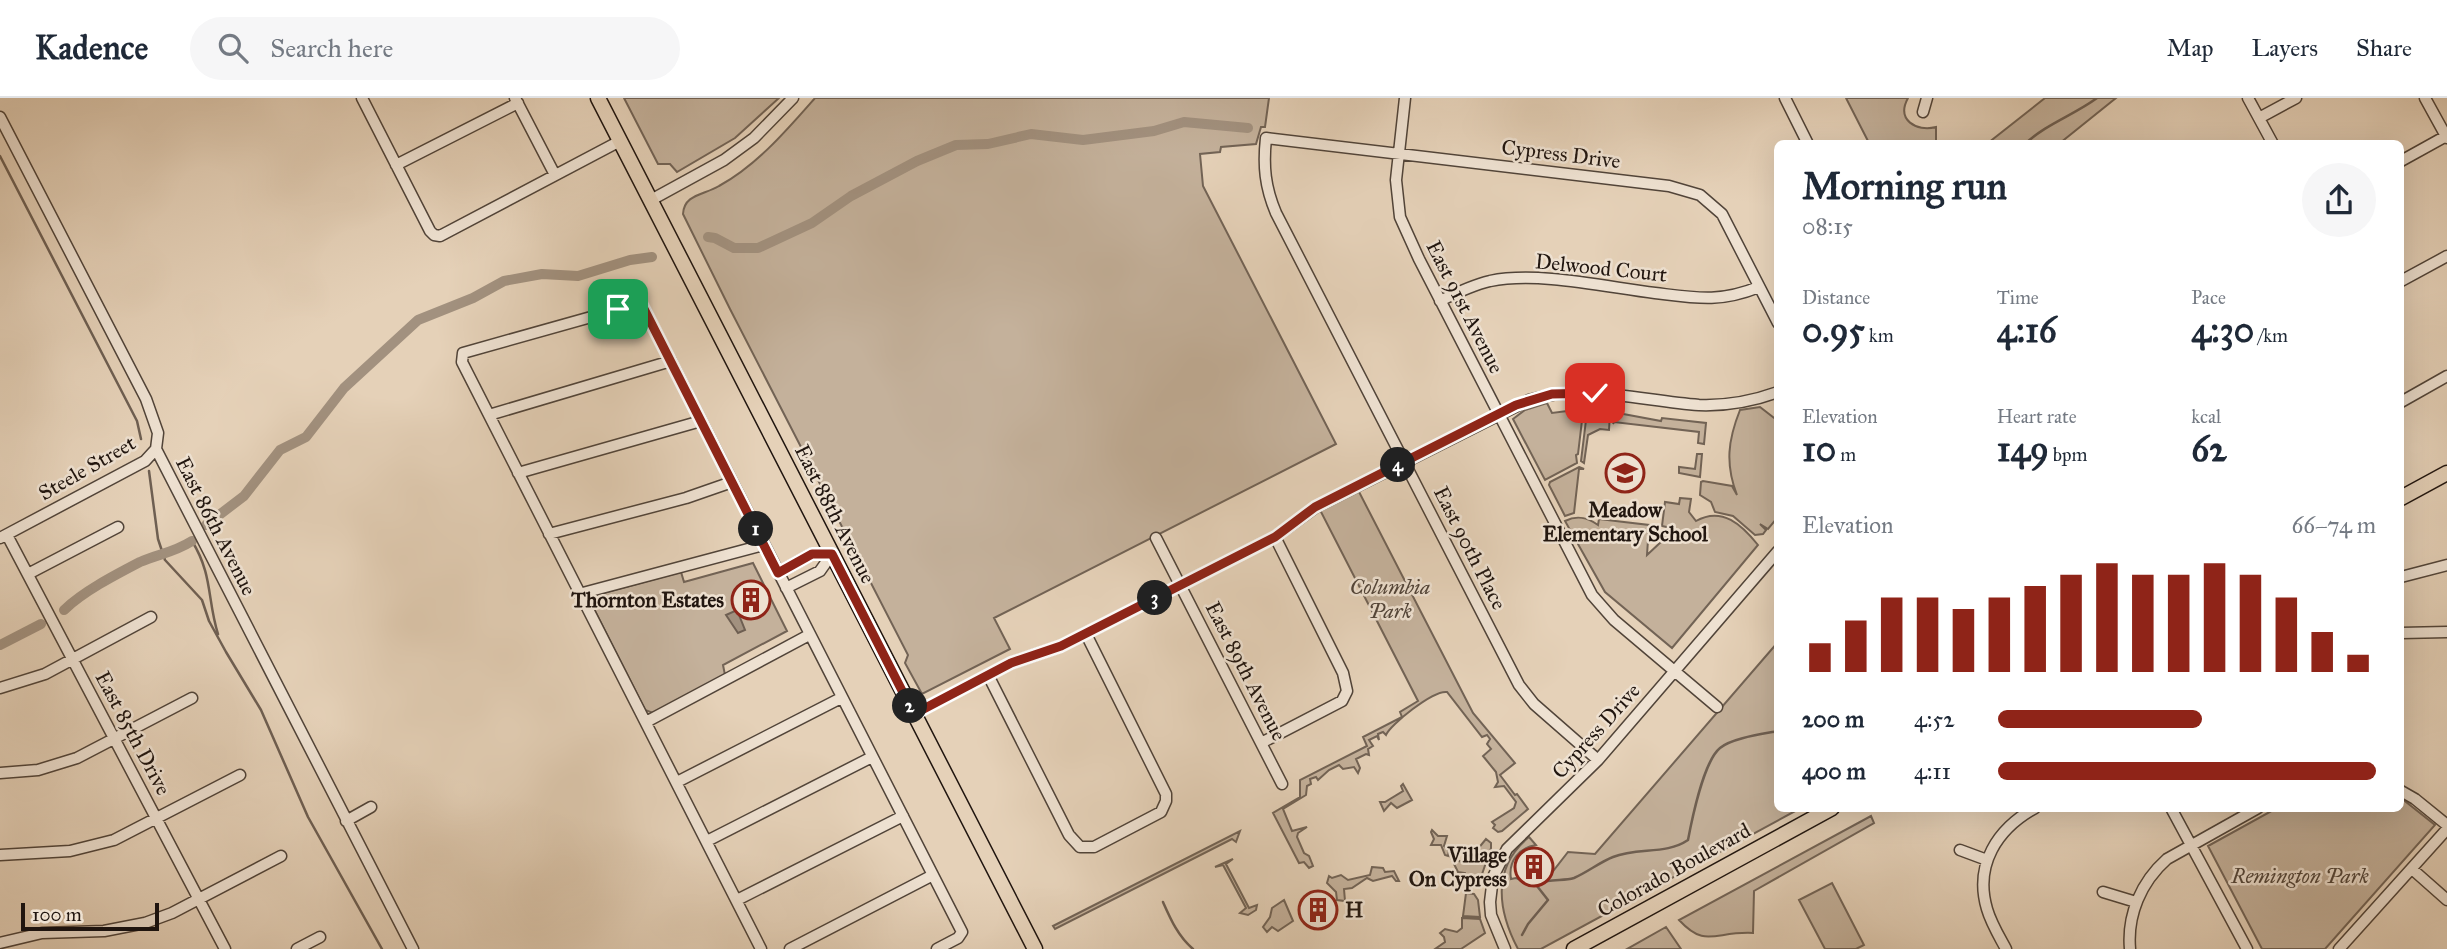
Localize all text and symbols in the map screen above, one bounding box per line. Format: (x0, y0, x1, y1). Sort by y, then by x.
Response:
search box (190, 17, 680, 80)
text: Kadence (35, 28, 148, 68)
icon: search (214, 29, 252, 67)
text: Search here (270, 32, 393, 64)
text: Map (2167, 33, 2214, 63)
text: Layers (2252, 33, 2318, 63)
text: Share (2356, 33, 2412, 63)
street label: Cypress Drive (1500, 134, 1622, 174)
text: Morning run (1802, 163, 2007, 209)
button: share (2302, 163, 2376, 237)
text: 08:15 (1802, 212, 1853, 240)
street label: East 91st Avenue (1420, 236, 1510, 378)
street label: Delwood Court (1534, 248, 1669, 288)
pin (588, 279, 648, 339)
text: Distance (1802, 286, 1870, 309)
text: Time (1997, 286, 2039, 309)
text: Pace (2191, 286, 2226, 309)
icon: arrive (599, 290, 637, 328)
text: 0.95 (1802, 309, 1865, 352)
text: 4:16 (1997, 309, 2057, 352)
text: 4:30 (2191, 309, 2254, 352)
text: km (1865, 324, 1894, 347)
text: /km (2254, 324, 2288, 347)
pin (1565, 363, 1625, 423)
icon: check (1576, 374, 1614, 412)
text: Elevation (1802, 405, 1877, 428)
text: Heart rate (1997, 405, 2077, 428)
text: kcal (2191, 405, 2221, 428)
text: 10 (1802, 428, 1836, 471)
text: 149 (1997, 428, 2049, 471)
text: 62 (2191, 428, 2227, 471)
street label: Steele Street (34, 429, 141, 506)
street label: East 88th Avenue (789, 440, 881, 588)
text: m (1836, 443, 1856, 466)
text: bpm (2049, 443, 2088, 466)
pin: 4 (1380, 448, 1416, 482)
street label: East 86th Avenue (170, 452, 262, 600)
school or university icon: Meadow Elementary School (1604, 452, 1646, 494)
text: 4 (1392, 453, 1403, 476)
street label: East 90th Place (1428, 482, 1512, 614)
place label: Meadow Elementary School (1542, 497, 1709, 547)
text: Elevation (1802, 511, 1893, 539)
text: 66–74 m (2292, 511, 2376, 539)
pin: 1 (738, 512, 774, 546)
text: 1 (752, 517, 759, 540)
park label: Columbia Park (1350, 574, 1430, 624)
building icon: Thornton Estates (730, 579, 772, 621)
pin: 3 (1138, 580, 1172, 616)
text: 3 (1151, 586, 1158, 609)
place label: Thornton Estates (570, 587, 724, 613)
street label: East 89th Avenue (1200, 597, 1292, 745)
street label: East 85th Drive (89, 667, 177, 800)
street label: Cypress Drive (1546, 678, 1646, 784)
pin: 2 (892, 688, 928, 724)
text: 2 (905, 694, 914, 717)
text: 200 m (1802, 705, 1864, 733)
text: 4:52 (1914, 705, 1955, 733)
text: 400 m (1802, 757, 1866, 785)
text: 4:11 (1914, 757, 1951, 785)
street label: Colorado Boulevard (1593, 817, 1756, 923)
place label: Village On Cypress (1409, 842, 1507, 892)
building icon: Village On Cypress (1513, 846, 1555, 888)
park label: Remington Park (2230, 863, 2369, 889)
building icon: H (1297, 889, 1339, 931)
place label: H (1345, 897, 1363, 923)
scale bar (21, 900, 159, 932)
text: 100 m (32, 903, 82, 926)

